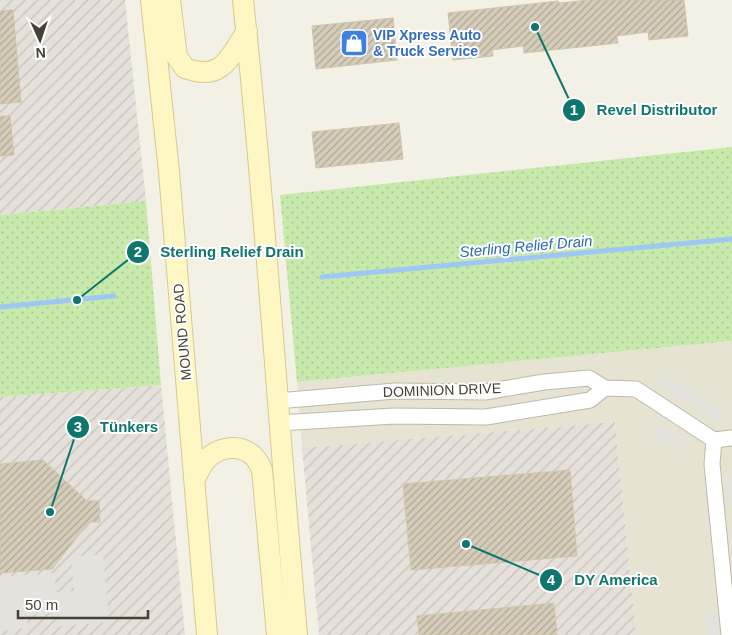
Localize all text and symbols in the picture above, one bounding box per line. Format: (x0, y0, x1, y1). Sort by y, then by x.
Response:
north arrow (15, 15, 65, 65)
place label: VIP Xpress Auto & Truck Service (373, 27, 481, 59)
shop icon: VIP Xpress Auto & Truck Service (339, 28, 369, 58)
text: N (35, 45, 46, 61)
callout: Revel Distributor (562, 95, 728, 125)
text: 1 (570, 101, 578, 118)
text: Revel Distributor (597, 101, 718, 118)
water label: Sterling Relief Drain (459, 232, 593, 260)
callout: Sterling Relief Drain (126, 237, 314, 267)
text: 2 (134, 243, 142, 260)
text: Sterling Relief Drain (160, 243, 304, 260)
street label: MOUND ROAD (170, 283, 194, 381)
street label: DOMINION DRIVE (383, 380, 501, 400)
callout: Tünkers (65, 412, 169, 442)
text: 3 (74, 418, 82, 435)
text: Tünkers (100, 418, 158, 435)
callout: DY America (539, 565, 668, 595)
text: 4 (547, 571, 556, 588)
text: DY America (574, 571, 658, 588)
scale bar (18, 588, 148, 620)
text: 50 m (25, 596, 58, 613)

